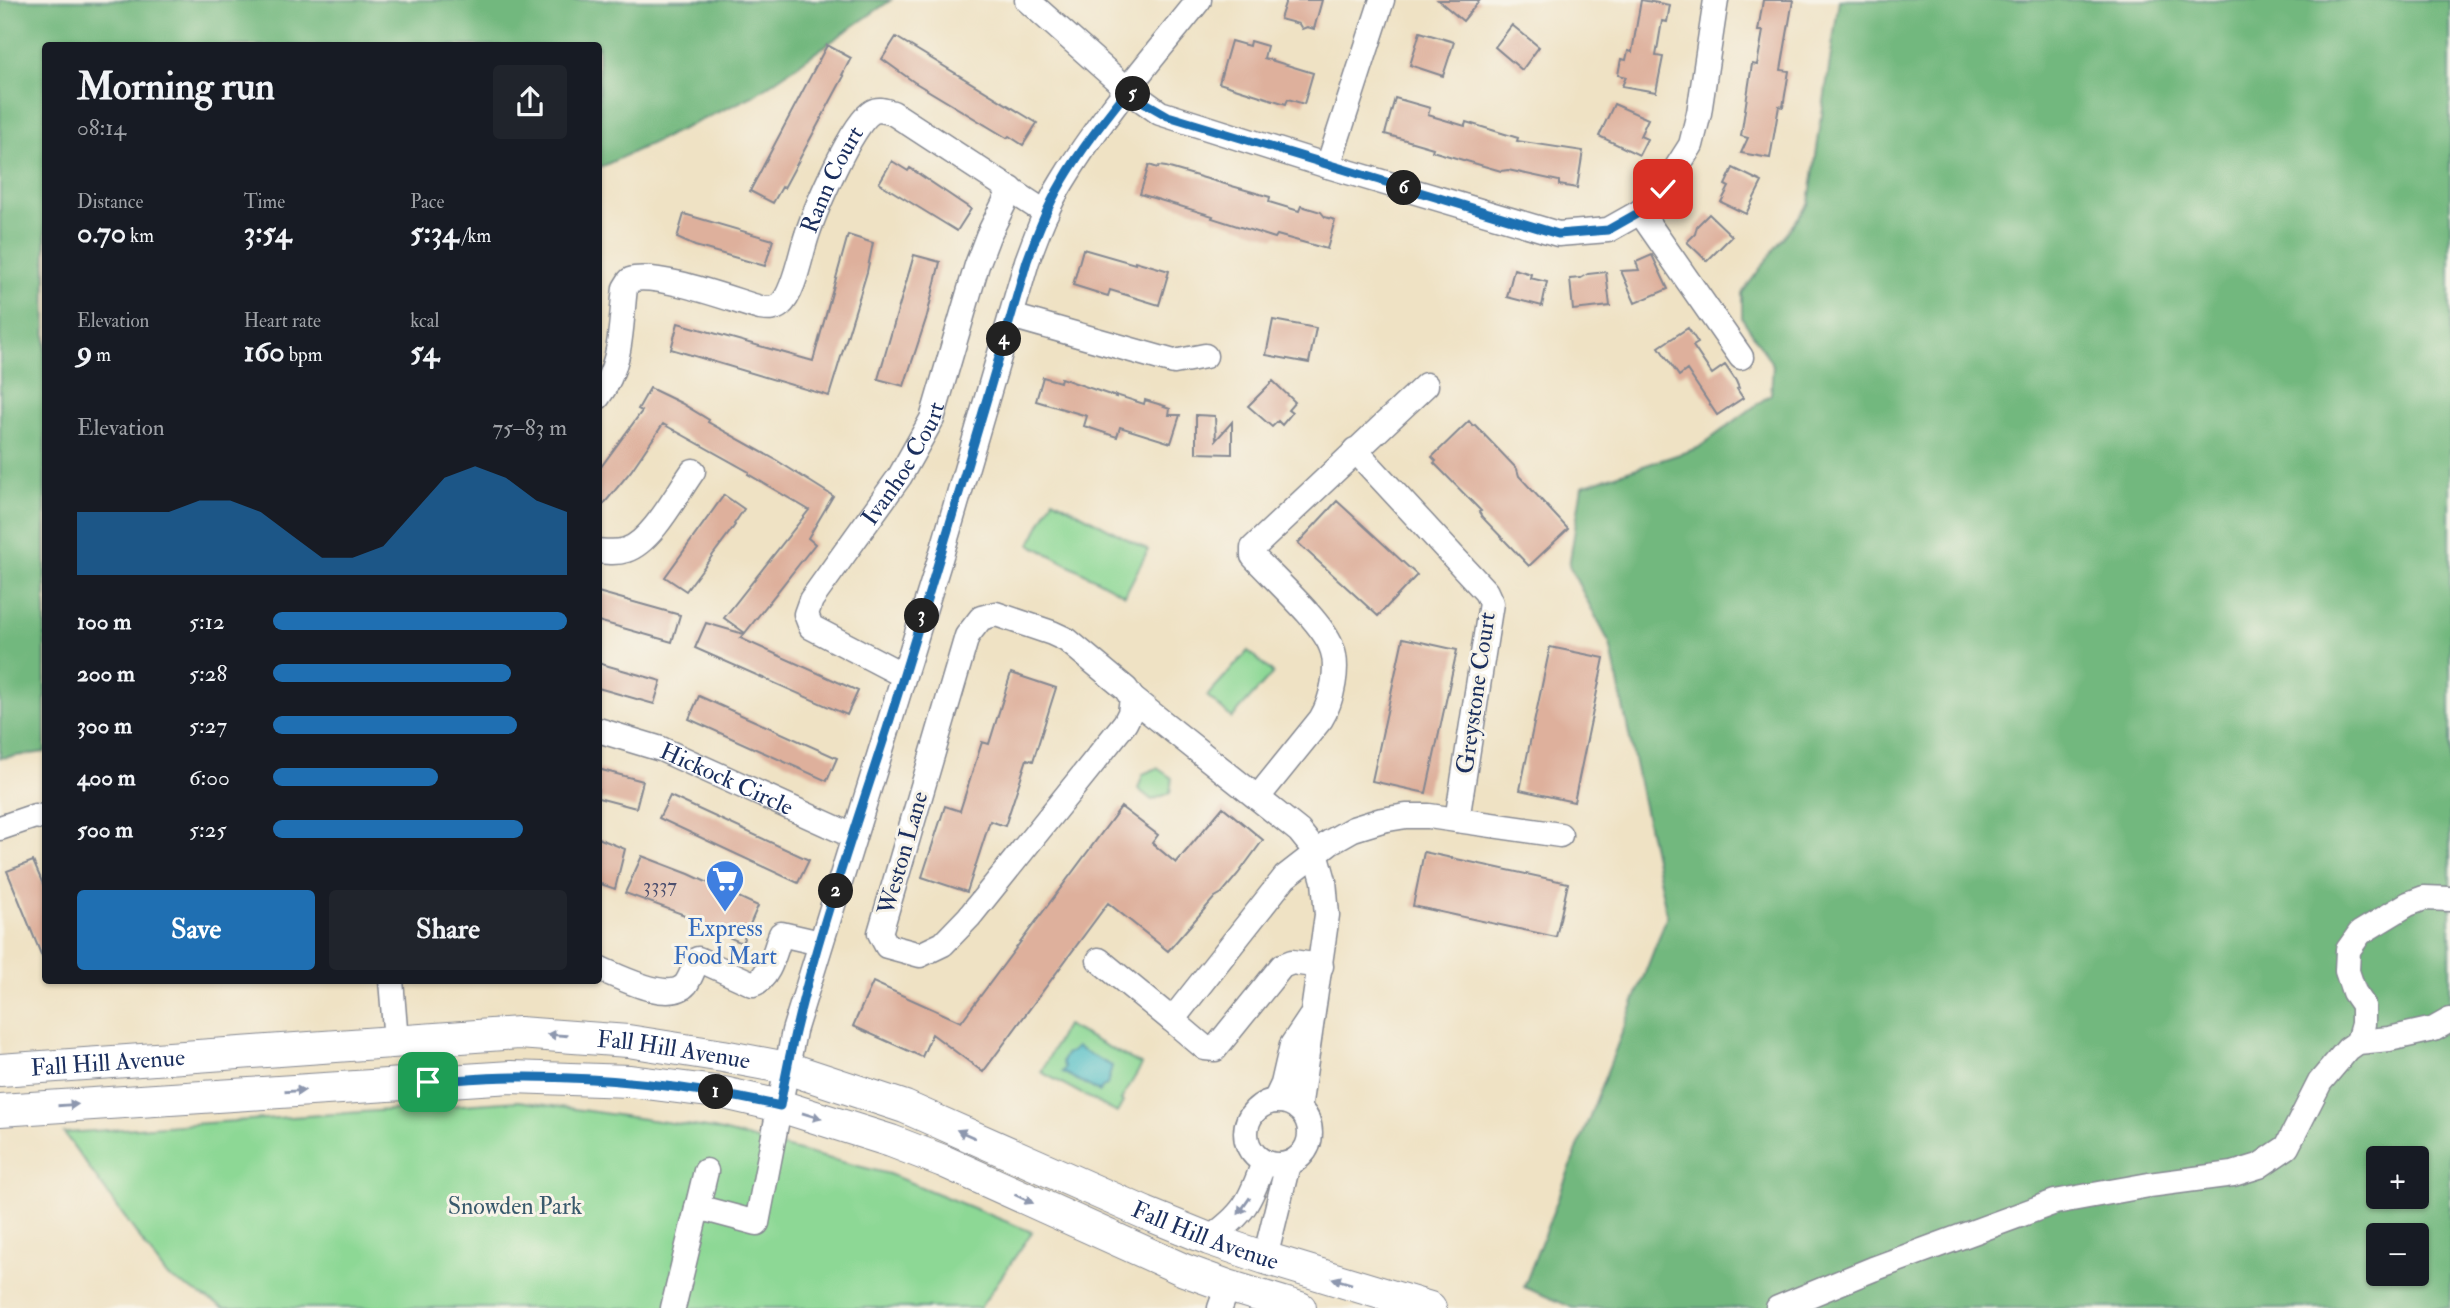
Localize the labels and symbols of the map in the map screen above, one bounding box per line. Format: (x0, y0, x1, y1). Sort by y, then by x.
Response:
pin: 5 (1116, 76, 1150, 112)
street label: Rann Court (793, 119, 870, 237)
pin (1633, 159, 1693, 219)
pin: 6 (1386, 170, 1422, 206)
pin: 4 (986, 322, 1021, 356)
street label: Ivanhoe Court (854, 398, 952, 531)
pin: 3 (904, 598, 940, 634)
street label: Greystone Court (1449, 610, 1503, 776)
street label: Hickock Circle (655, 735, 798, 822)
street label: Weston Lane (870, 788, 935, 919)
supermarket icon: Express Food Mart (704, 858, 746, 913)
house number: 3337 (643, 872, 677, 899)
pin: 2 (818, 874, 854, 908)
place label: Express Food Mart (673, 913, 777, 972)
street label: Fall Hill Avenue (596, 1023, 753, 1076)
one-way arrow (546, 1029, 568, 1040)
street label: Fall Hill Avenue (30, 1041, 186, 1083)
pin (398, 1052, 458, 1112)
pin: 1 (698, 1074, 734, 1110)
one-way arrow (284, 1085, 306, 1096)
one-way arrow (57, 1100, 79, 1111)
one-way arrow (802, 1112, 823, 1122)
one-way arrow (956, 1128, 976, 1140)
park label: Snowden Park (448, 1191, 583, 1222)
one-way arrow (1014, 1193, 1034, 1205)
street label: Fall Hill Avenue (1127, 1194, 1282, 1277)
one-way arrow (1237, 1197, 1251, 1215)
one-way arrow (1331, 1276, 1352, 1286)

